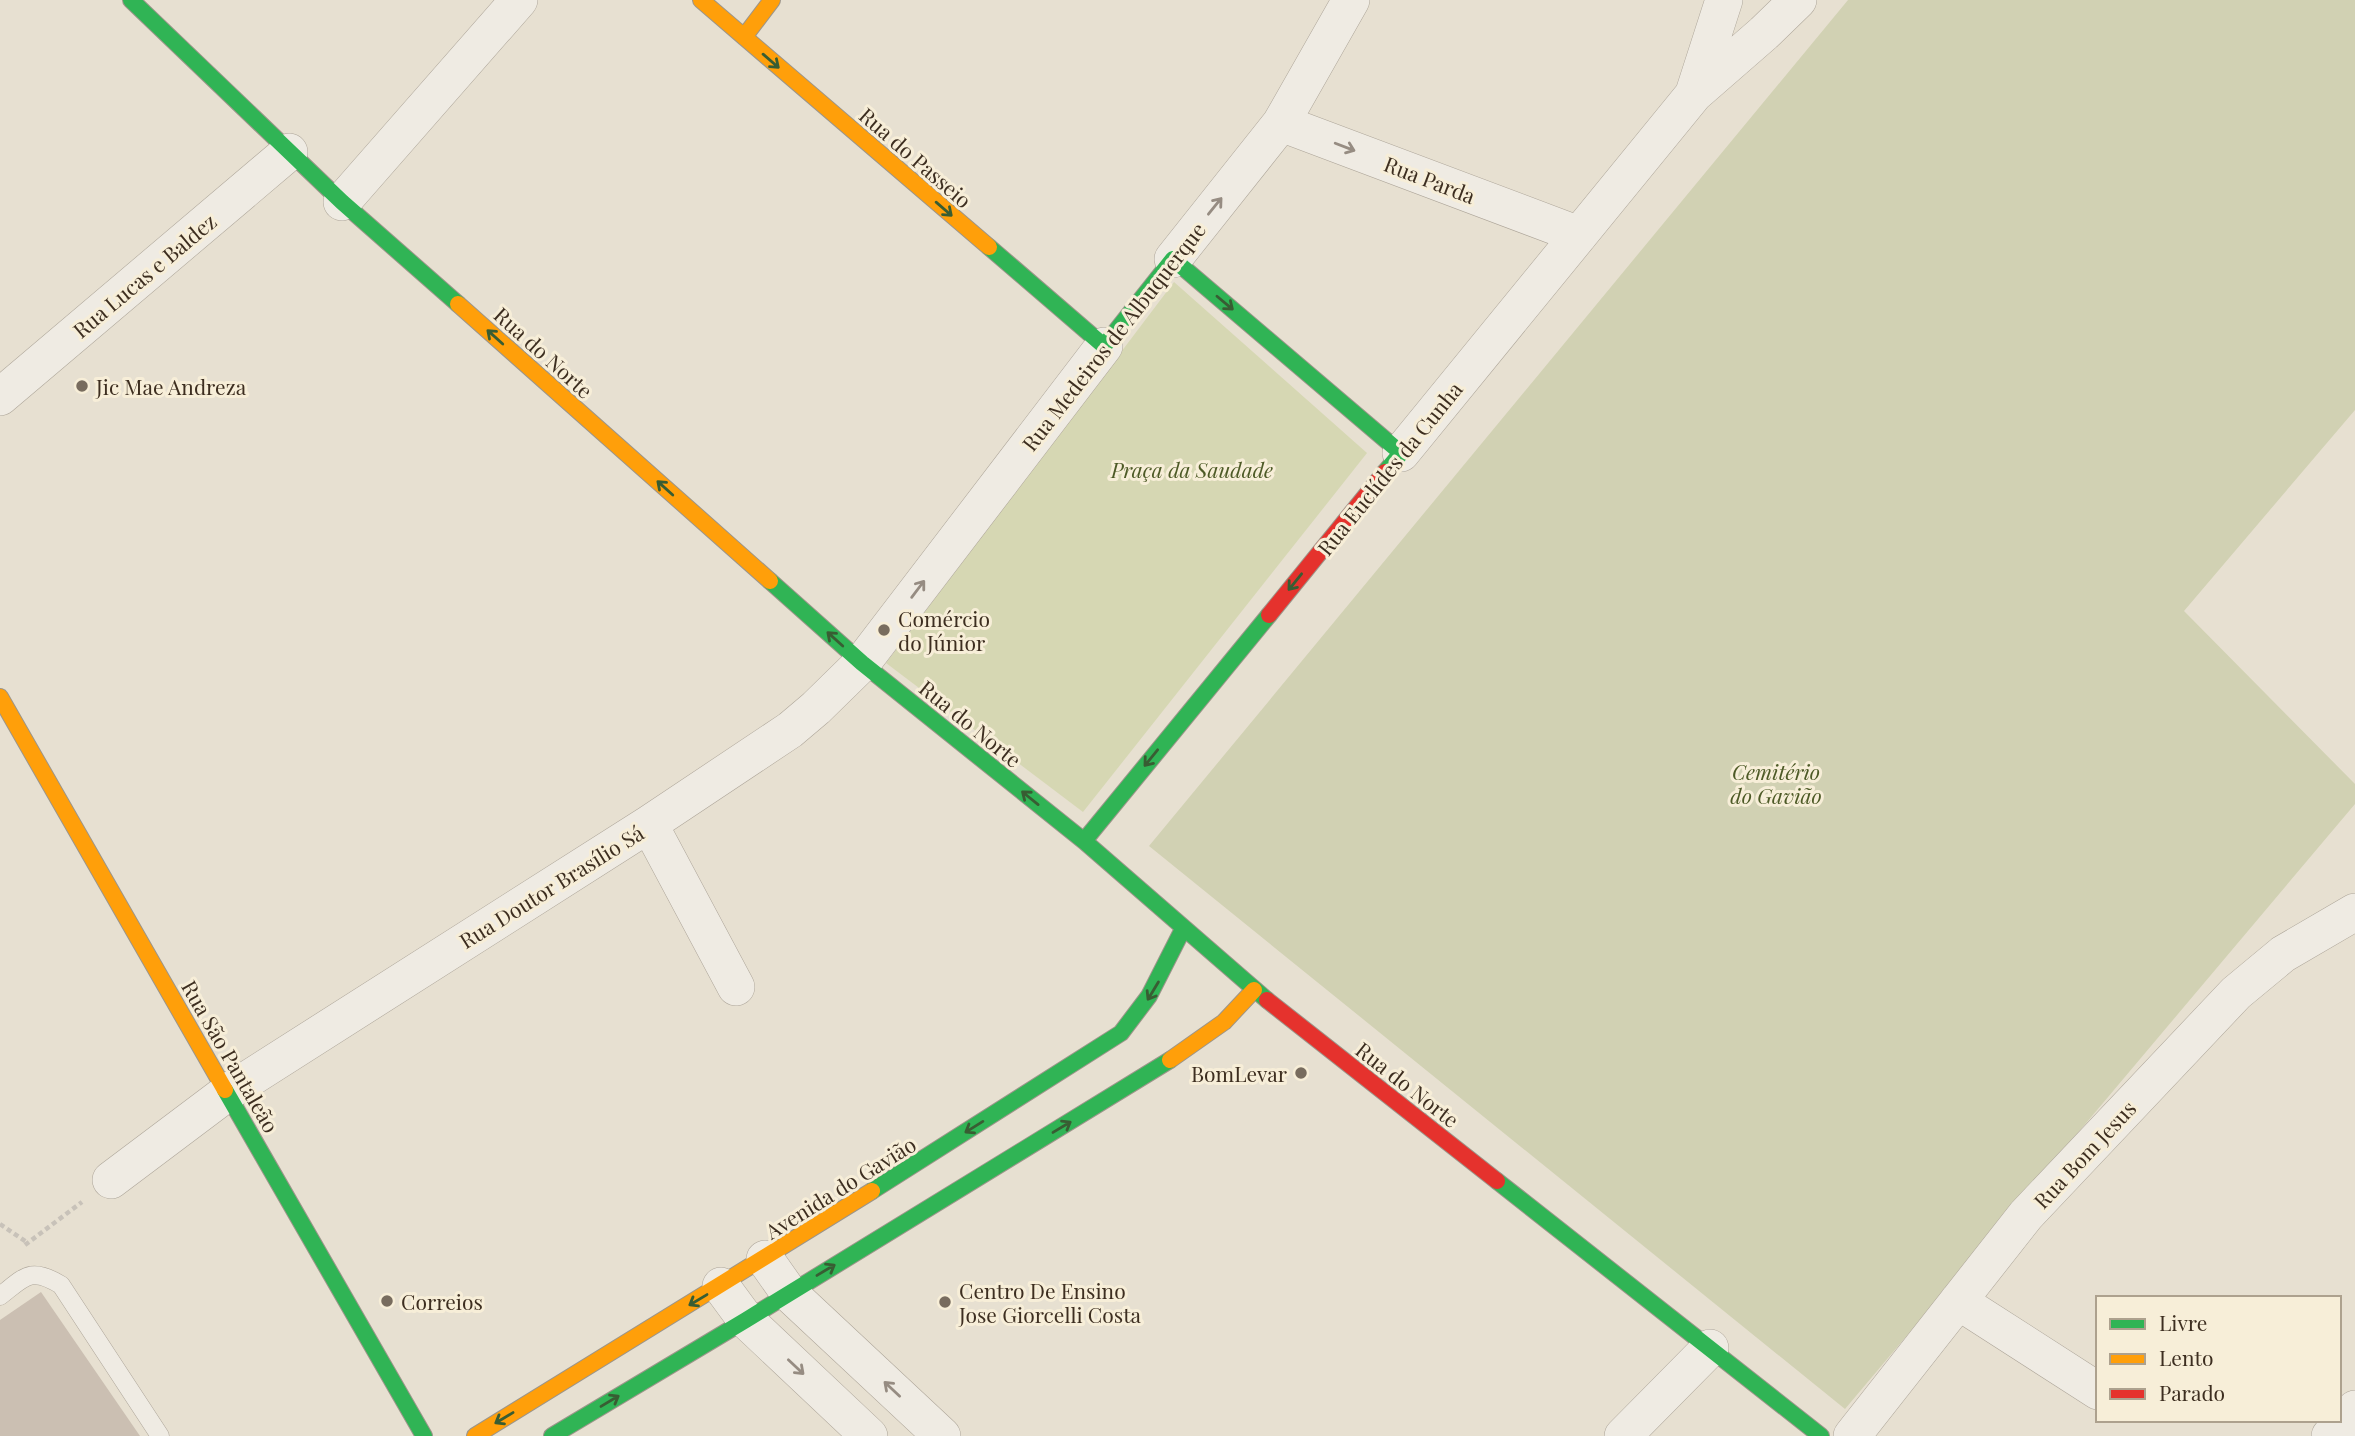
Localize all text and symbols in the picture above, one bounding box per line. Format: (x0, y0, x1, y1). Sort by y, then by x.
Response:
one-way arrow (762, 53, 780, 69)
street label: Rua do Passeio (854, 101, 978, 213)
one-way arrow (1333, 142, 1355, 155)
street label: Rua Parda (1380, 149, 1480, 209)
one-way arrow (1208, 197, 1223, 215)
one-way arrow (935, 201, 953, 217)
street label: Rua Lucas e Baldez (66, 207, 222, 343)
street label: Rua Medeiros de Albuquerque (1015, 216, 1211, 456)
one-way arrow (1215, 295, 1233, 311)
street label: Rua do Norte (489, 300, 599, 404)
one-way arrow (486, 329, 504, 345)
place label: Jic Mae Andreza (95, 372, 247, 400)
street label: Rua Euclídes da Cunha (1310, 375, 1468, 561)
marker: Jic Mae Andreza (74, 378, 90, 394)
park label: Praça da Saudade (1110, 455, 1273, 483)
one-way arrow (656, 480, 674, 496)
one-way arrow (1288, 573, 1304, 591)
one-way arrow (911, 580, 926, 599)
place label: Comércio do Júnior (898, 604, 990, 656)
marker: Comércio do Júnior (876, 622, 892, 638)
one-way arrow (826, 631, 844, 647)
street label: Rua do Norte (914, 673, 1028, 773)
one-way arrow (1143, 749, 1159, 767)
park label: Cemitério do Gavião (1730, 757, 1822, 809)
one-way arrow (1022, 790, 1040, 806)
street label: Rua Doutor Brasílio Sá (454, 818, 649, 954)
street label: Rua São Pantaleão (176, 975, 286, 1137)
one-way arrow (1146, 980, 1160, 1000)
street label: Rua do Norte (1351, 1035, 1465, 1133)
place label: BomLevar (1191, 1059, 1288, 1087)
marker: BomLevar (1293, 1065, 1309, 1081)
street label: Rua Bom Jesus (2027, 1094, 2141, 1214)
one-way arrow (1052, 1120, 1072, 1134)
one-way arrow (965, 1121, 985, 1135)
street label: Avenida do Gavião (759, 1129, 921, 1245)
one-way arrow (815, 1263, 835, 1277)
place label: Centro De Ensino Jose Giorcelli Costa (958, 1276, 1142, 1328)
place label: Correios (401, 1287, 483, 1315)
marker: Correios (379, 1293, 395, 1309)
one-way arrow (689, 1293, 709, 1307)
marker: Centro De Ensino Jose Giorcelli Costa (937, 1294, 953, 1310)
legend (2096, 1296, 2341, 1422)
text: Livre (2159, 1308, 2207, 1336)
text: Lento (2159, 1343, 2213, 1371)
one-way arrow (787, 1359, 805, 1375)
text: Parado (2159, 1378, 2225, 1406)
one-way arrow (884, 1381, 901, 1398)
one-way arrow (600, 1394, 620, 1408)
one-way arrow (495, 1412, 515, 1426)

